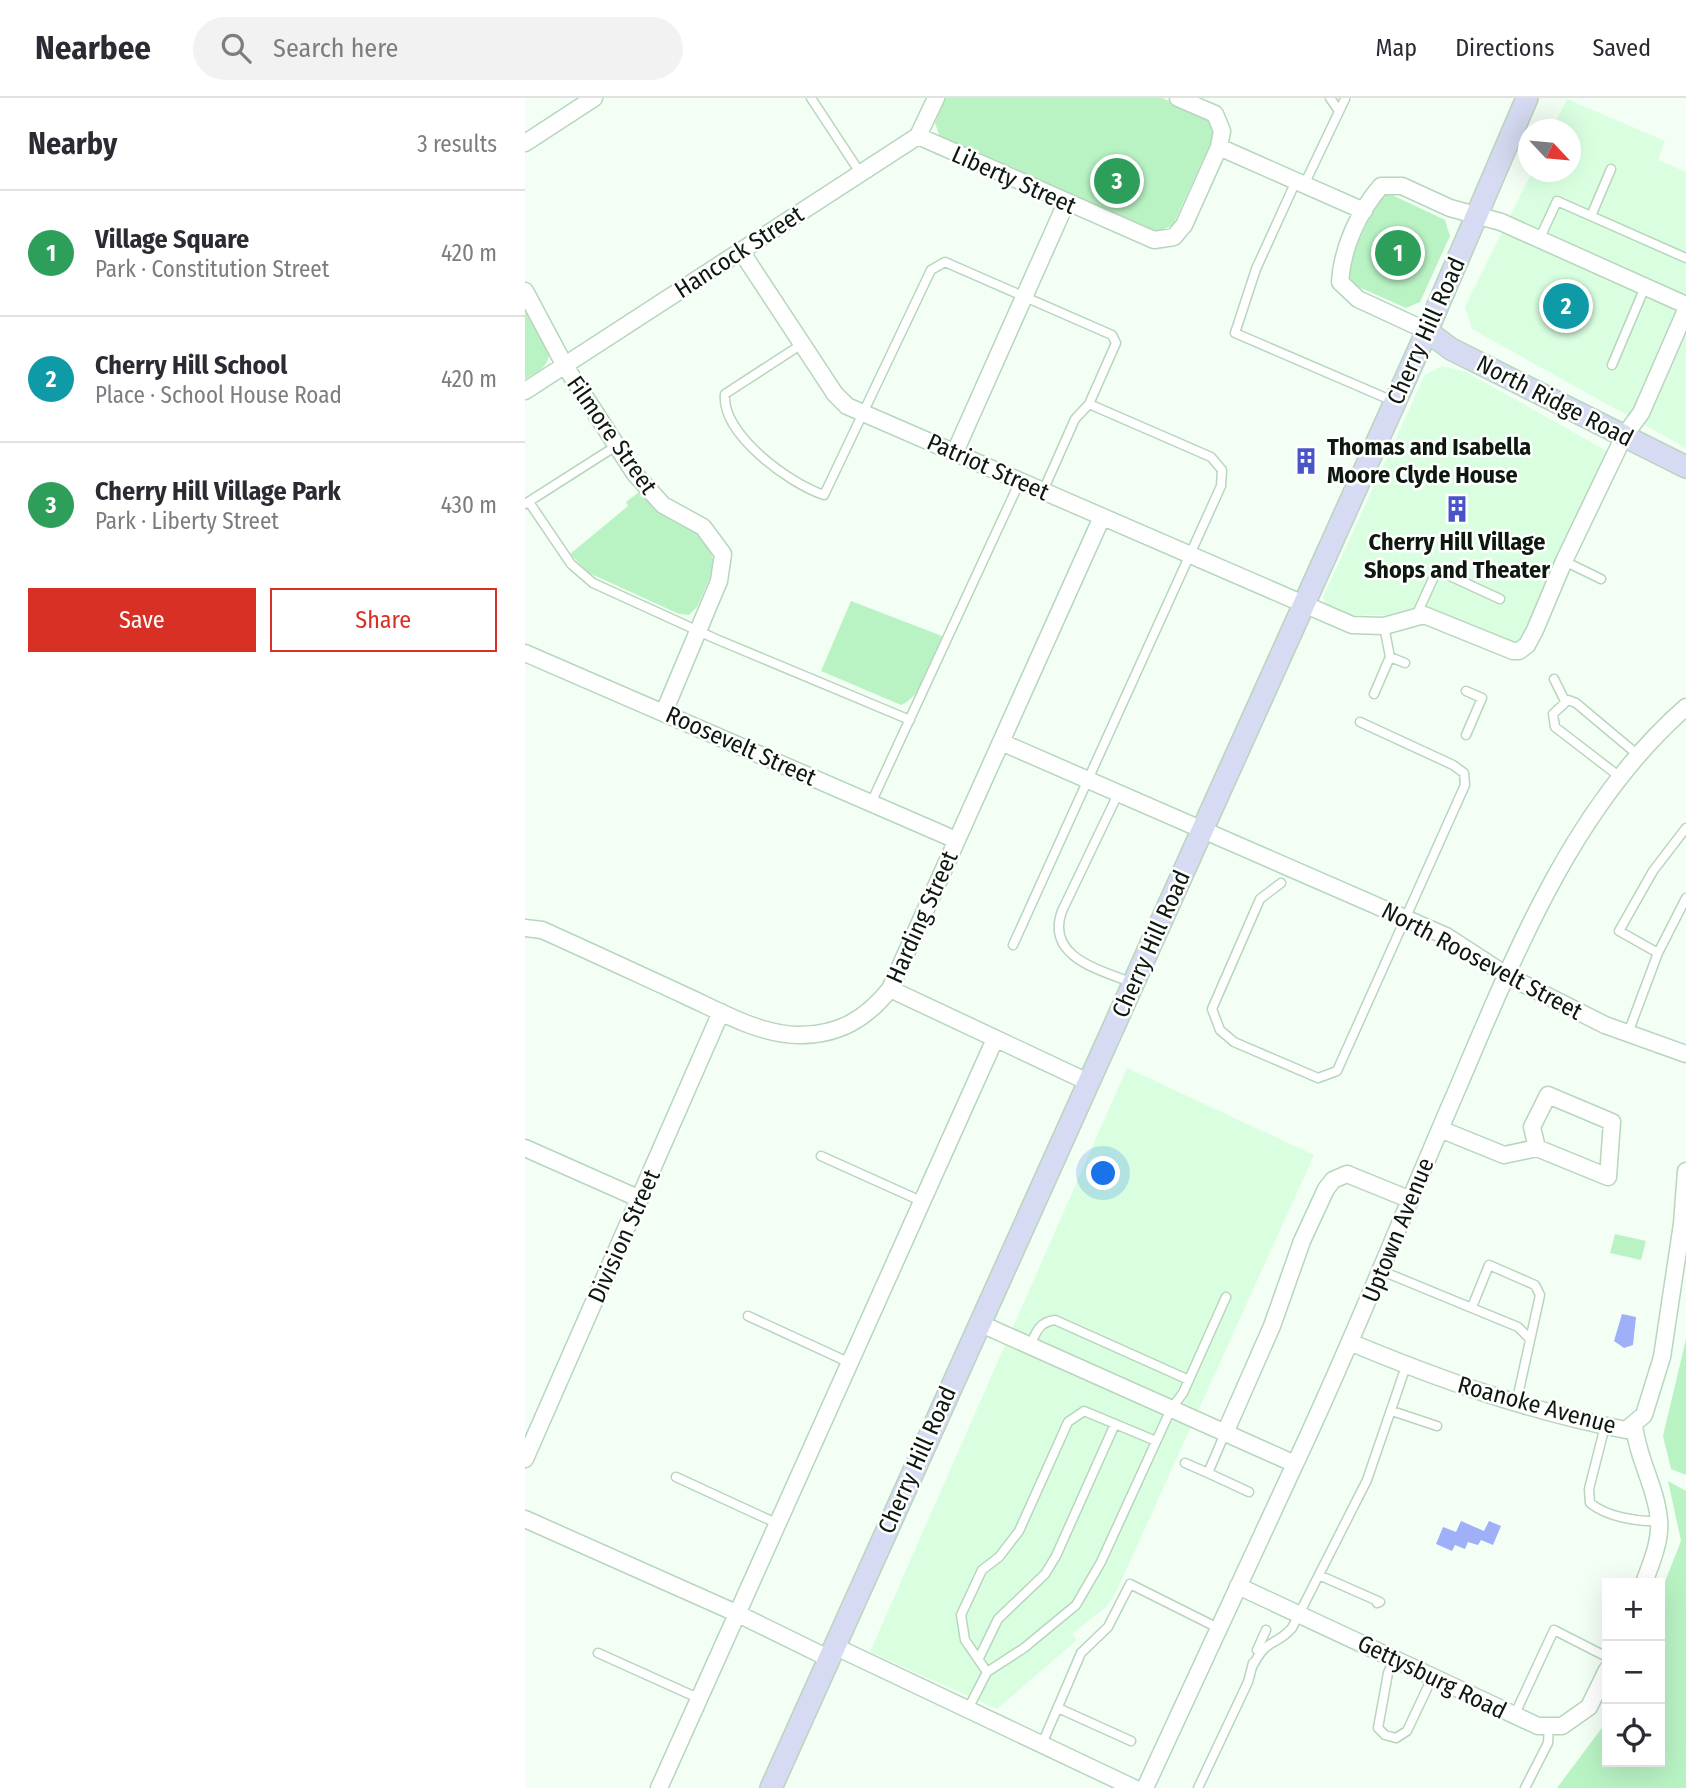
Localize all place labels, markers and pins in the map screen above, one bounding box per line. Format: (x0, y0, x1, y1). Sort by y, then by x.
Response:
pin: 3 (1094, 155, 1140, 207)
pin: 1 (1375, 227, 1421, 279)
pin: 2 (1543, 280, 1589, 332)
place label: Thomas and Isabella Moore Clyde House (1327, 433, 1531, 489)
building icon: Thomas and Isabella Moore Clyde House (1291, 446, 1321, 476)
building icon: Cherry Hill Village Shops and Theater (1442, 494, 1472, 524)
place label: Cherry Hill Village Shops and Theater (1364, 528, 1550, 584)

